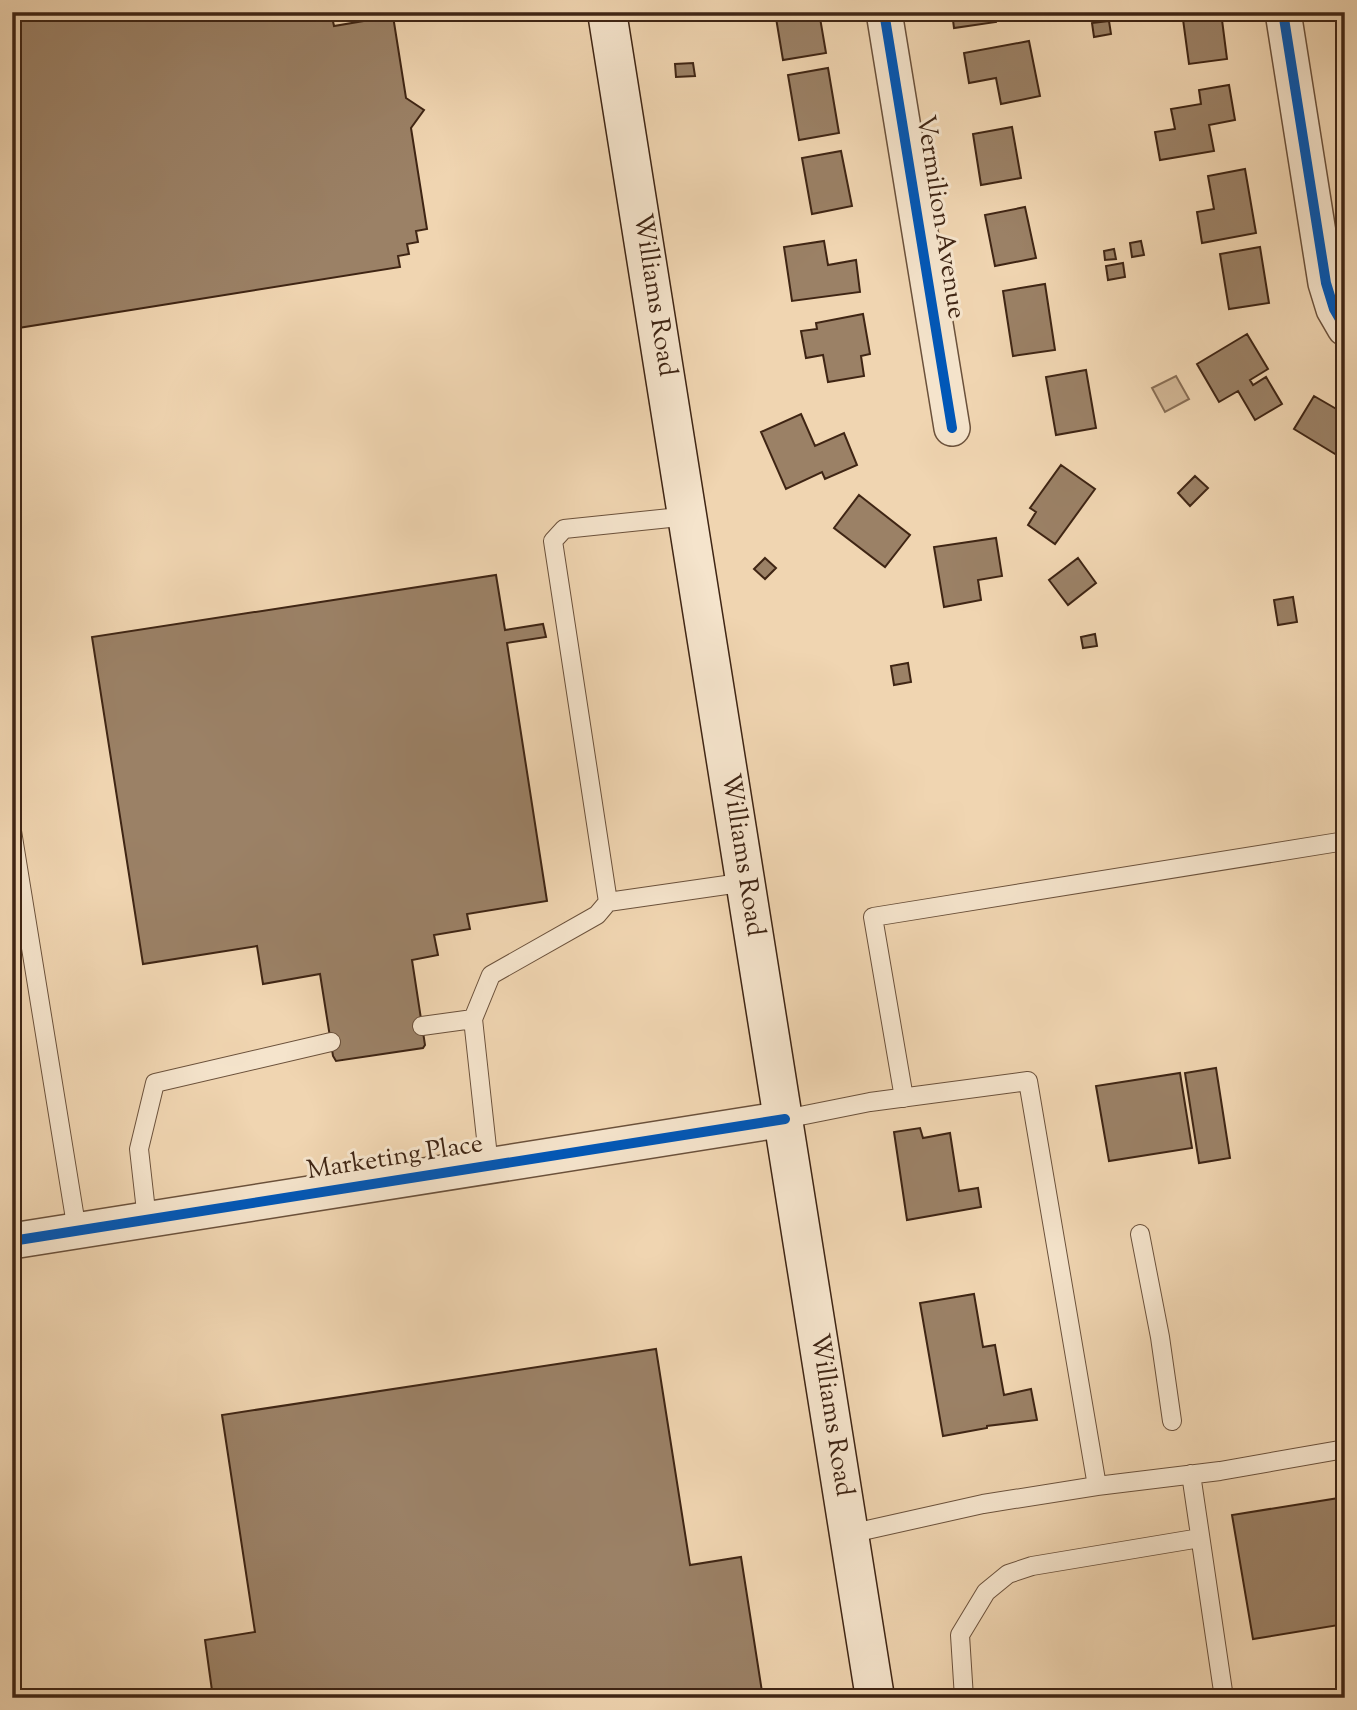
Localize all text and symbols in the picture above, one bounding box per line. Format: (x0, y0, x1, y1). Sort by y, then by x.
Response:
street label: Vermilion Avenue (906, 113, 974, 321)
street label: Williams Road (623, 211, 685, 379)
street label: Williams Road (711, 771, 773, 939)
street label: Marketing Place (304, 1126, 486, 1190)
street label: Williams Road (800, 1331, 862, 1499)

